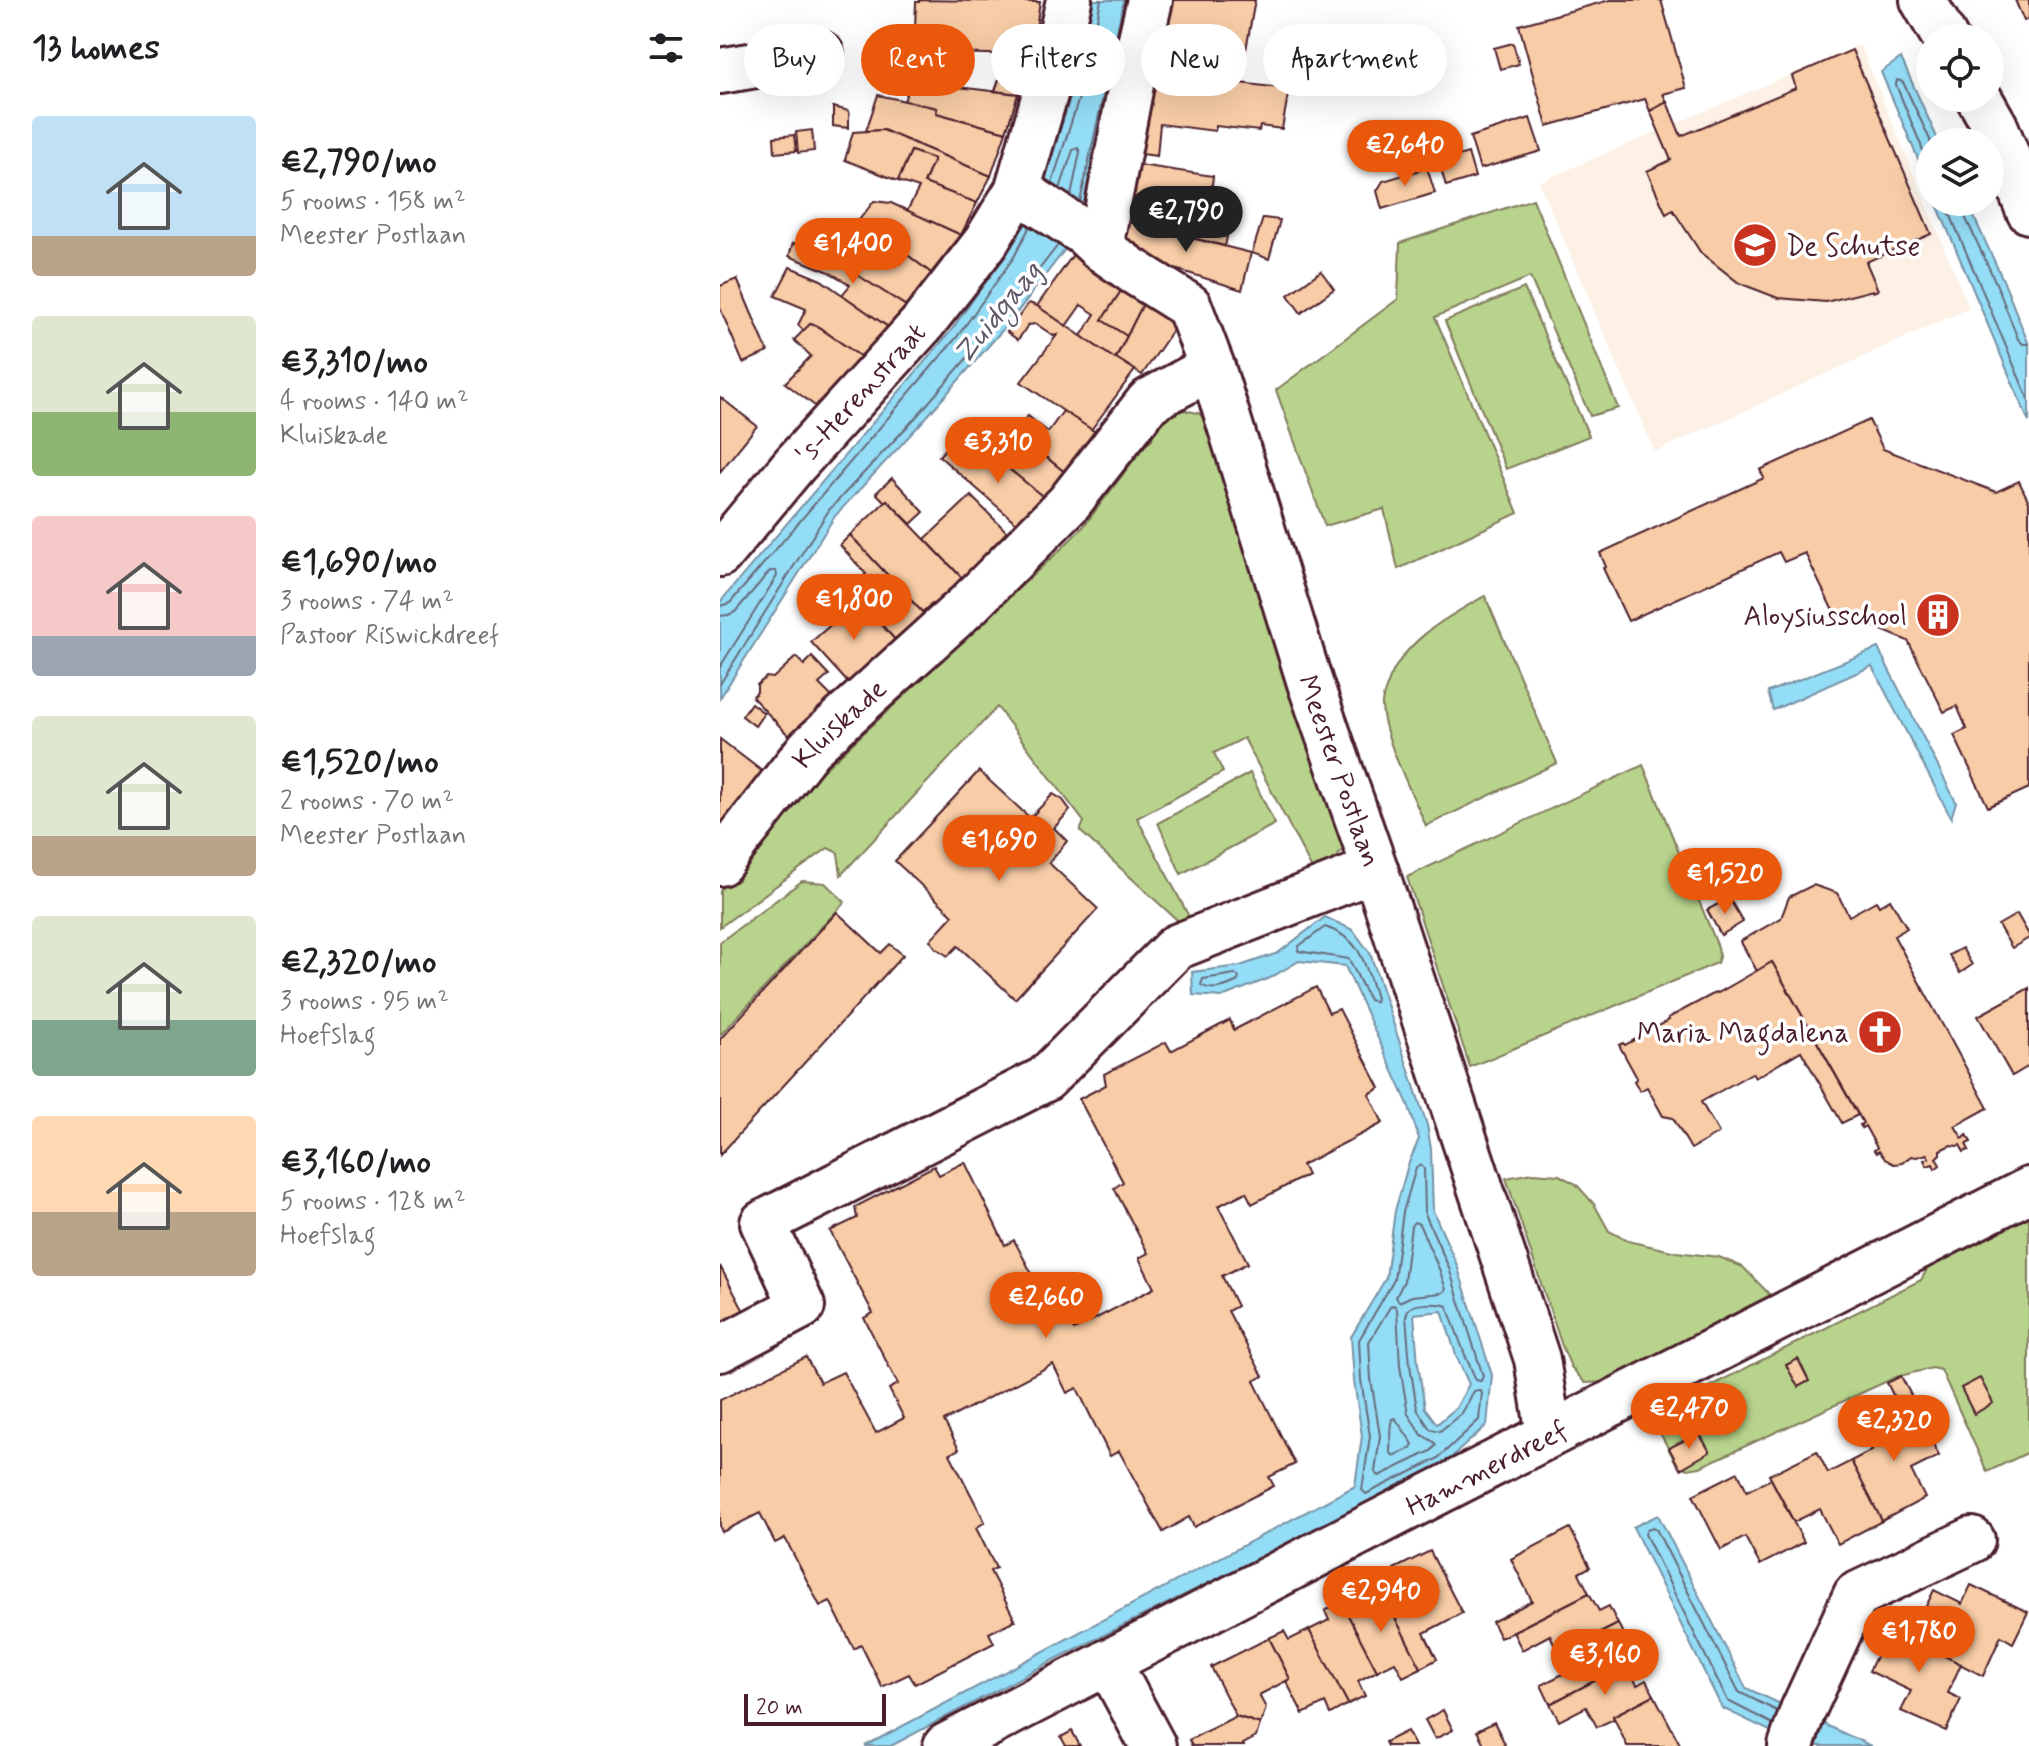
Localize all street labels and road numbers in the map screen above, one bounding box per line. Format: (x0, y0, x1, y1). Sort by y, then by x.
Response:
street label: 's-Herenstraat (789, 316, 935, 472)
street label: Meester Postlaan (1288, 670, 1389, 872)
street label: Kluiskade (785, 672, 895, 777)
street label: Hammerdreef (1400, 1413, 1575, 1526)

